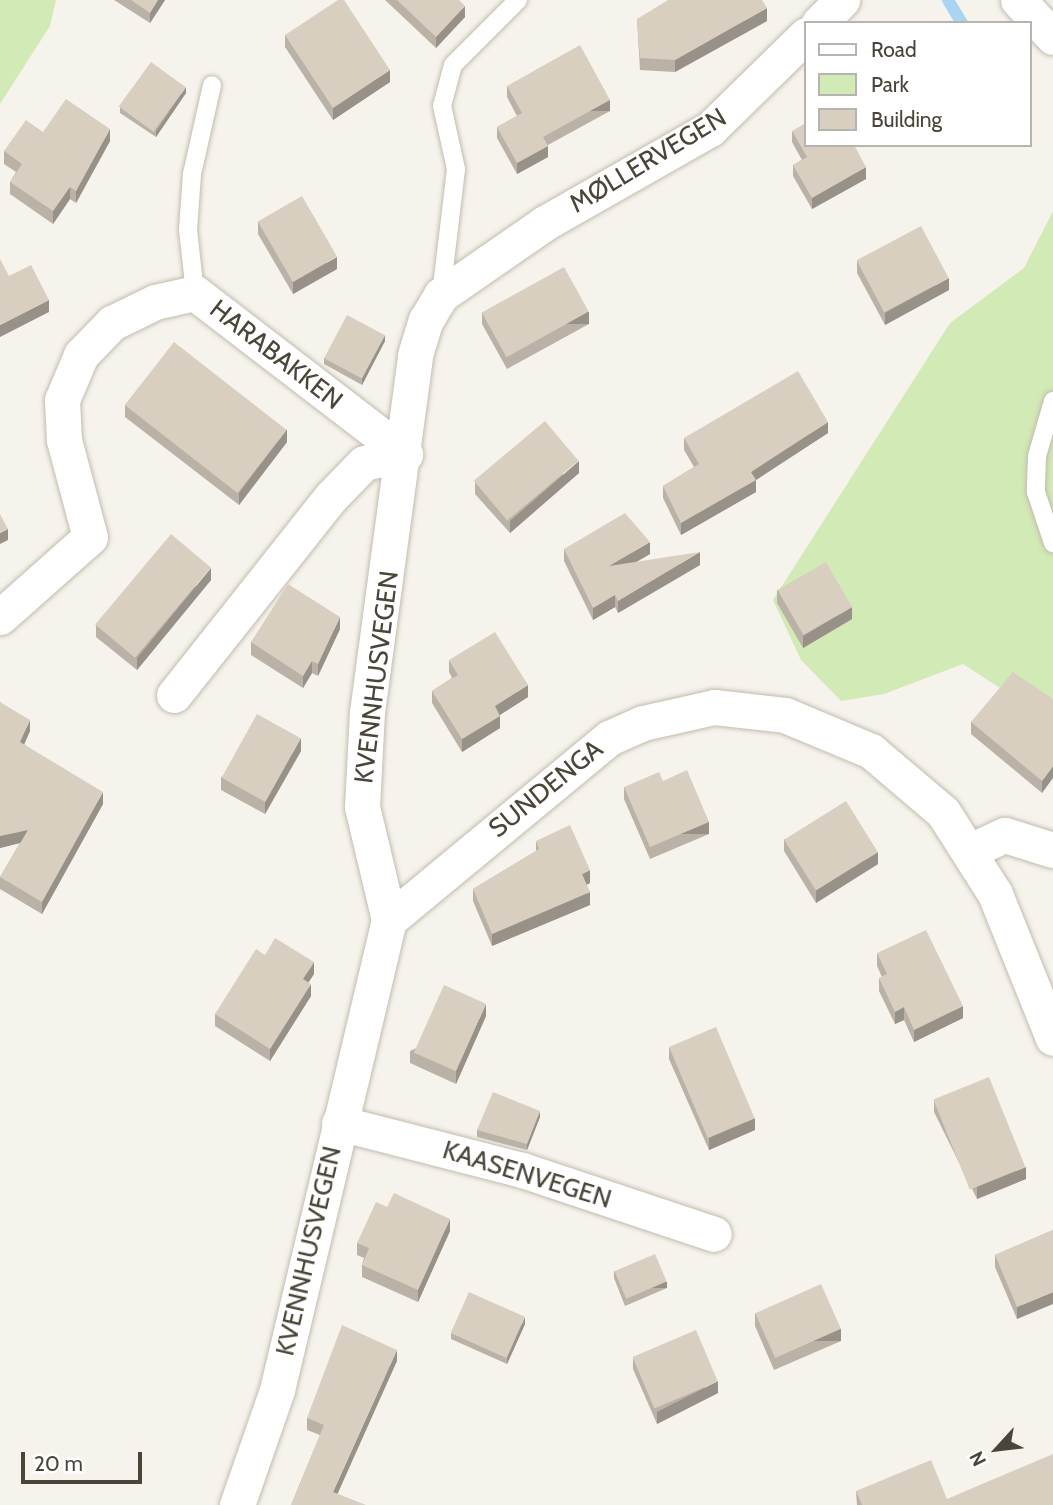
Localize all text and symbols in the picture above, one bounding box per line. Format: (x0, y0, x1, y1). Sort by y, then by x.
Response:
legend (804, 21, 1032, 147)
text: Road (871, 37, 917, 62)
text: Park (871, 72, 909, 97)
street label: MØLLERVEGEN (564, 102, 732, 220)
text: Building (871, 107, 942, 132)
street label: HARABAKKEN (203, 294, 349, 416)
street label: KVENNHUSVEGEN (348, 569, 406, 785)
street label: SUNDENGA (483, 734, 609, 844)
street label: KAASENVEGEN (439, 1135, 615, 1215)
street label: KVENNHUSVEGEN (270, 1143, 348, 1359)
north arrow (962, 1414, 1032, 1484)
scale bar (24, 1438, 145, 1482)
text: N (965, 1448, 991, 1470)
text: 20 m (34, 1451, 83, 1476)

